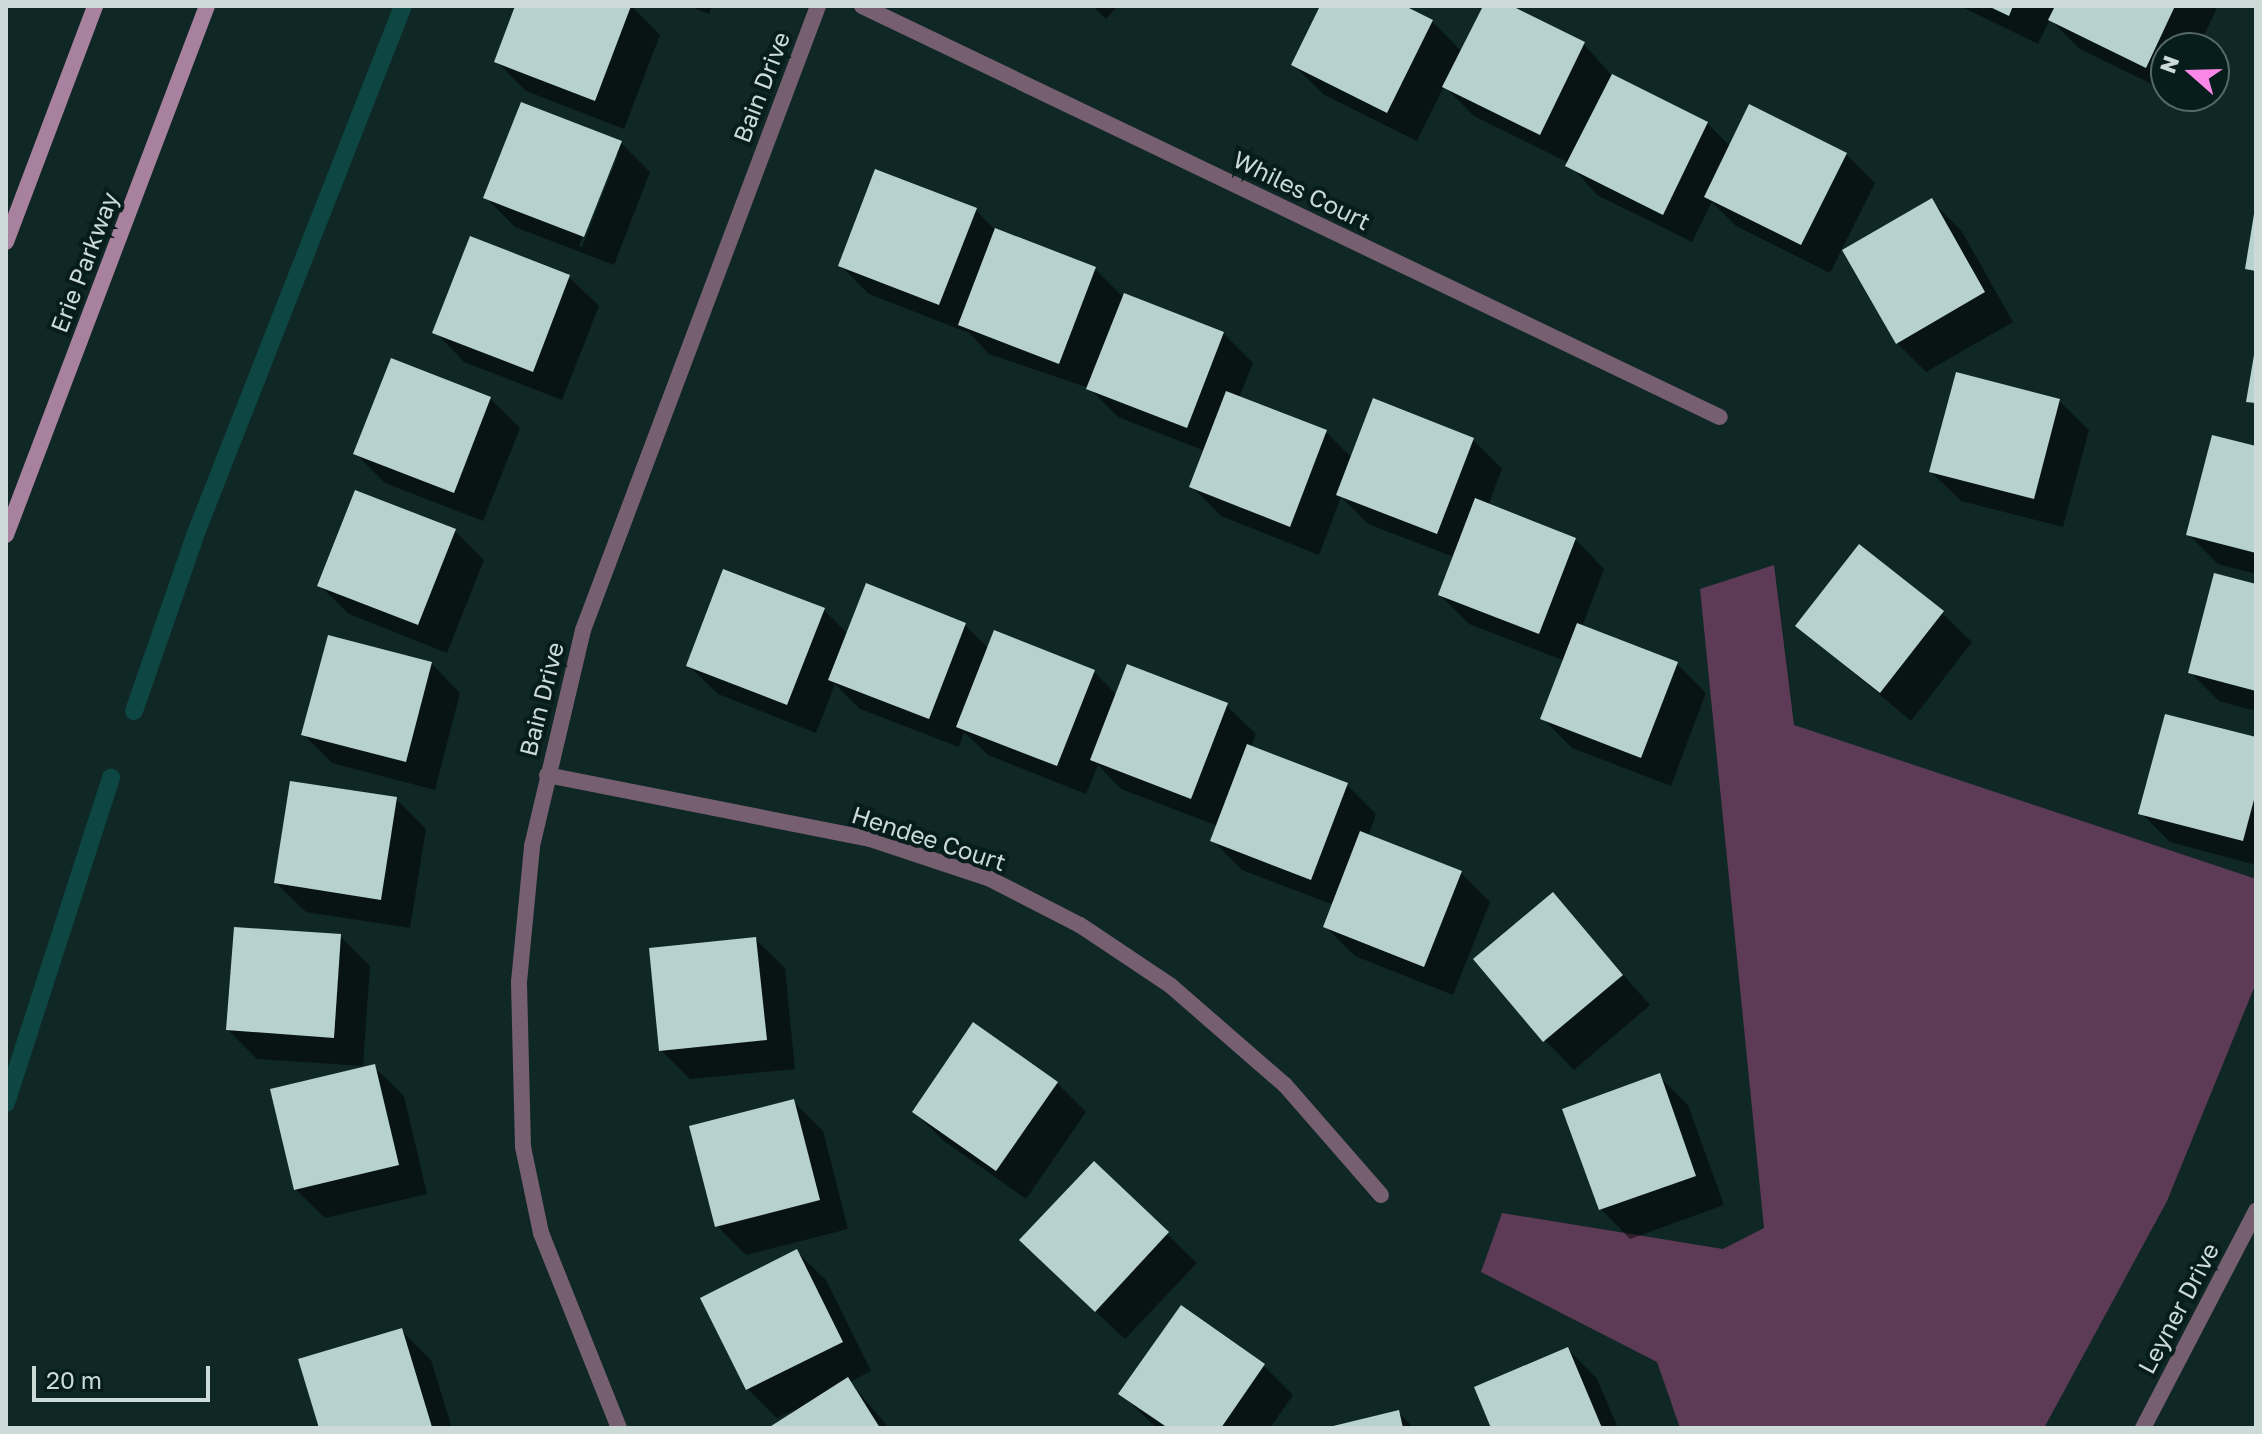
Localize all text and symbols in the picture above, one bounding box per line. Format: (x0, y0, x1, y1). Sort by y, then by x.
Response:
street label: Bain Drive (727, 28, 795, 146)
north arrow (2150, 32, 2230, 112)
text: N (2153, 52, 2184, 77)
street label: Whiles Court (1229, 144, 1375, 236)
street label: Erie Parkway (44, 188, 124, 336)
street label: Bain Drive (513, 639, 569, 759)
street label: Hendee Court (848, 800, 1010, 876)
street label: Leyner Drive (2132, 1238, 2224, 1378)
scale bar (36, 1350, 214, 1400)
text: 20 m (46, 1365, 102, 1394)

